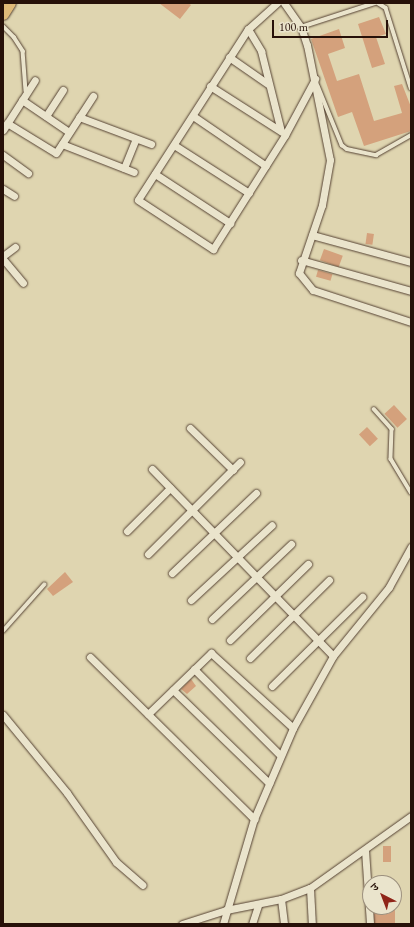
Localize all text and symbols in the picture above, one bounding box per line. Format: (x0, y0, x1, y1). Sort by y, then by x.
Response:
scale bar (274, 12, 390, 38)
text: 100 m (279, 19, 308, 35)
north arrow (362, 875, 402, 915)
text: उ (368, 880, 381, 894)

